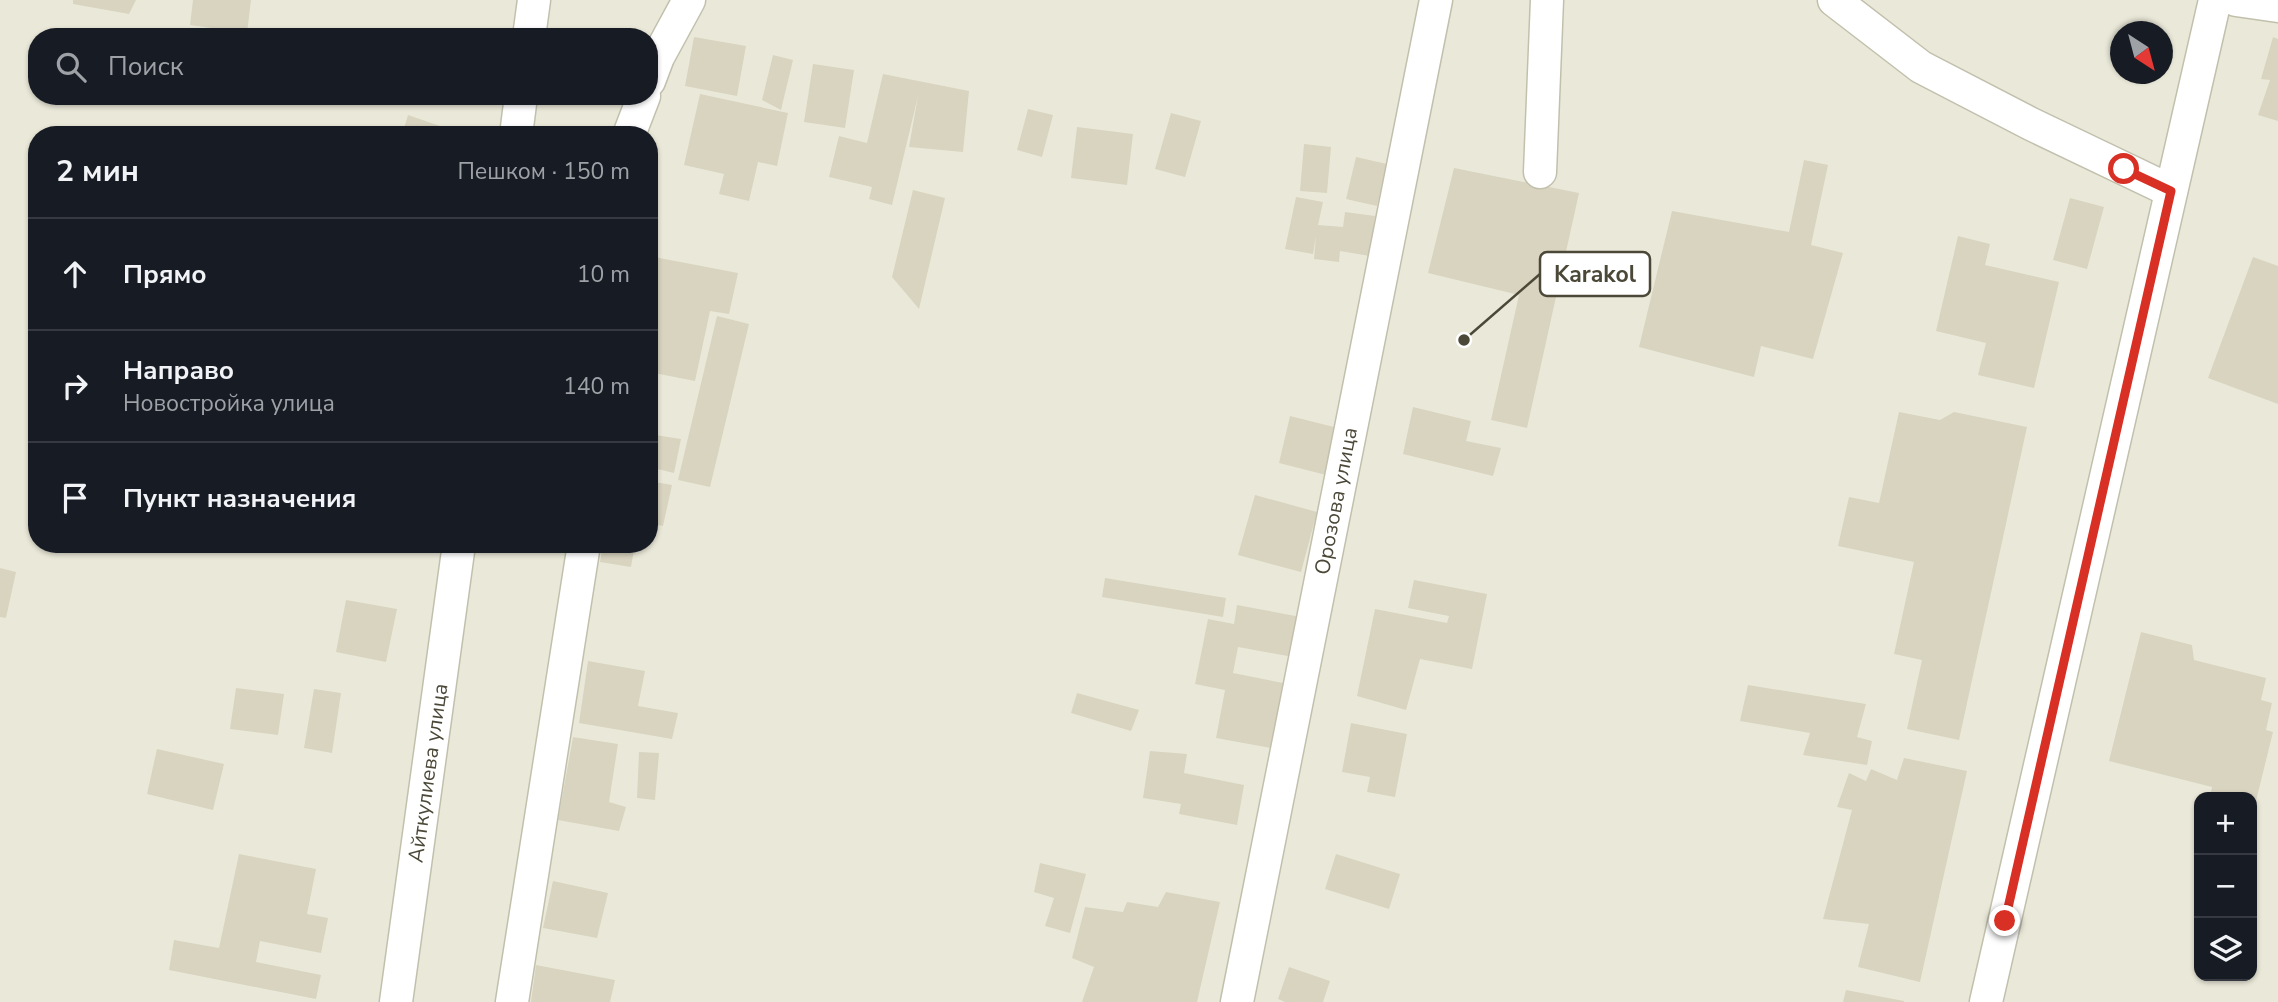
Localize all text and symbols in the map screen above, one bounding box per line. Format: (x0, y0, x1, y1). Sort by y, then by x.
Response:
north arrow (2110, 21, 2173, 84)
search box (28, 28, 658, 105)
icon: search (52, 48, 90, 86)
text: Поиск (108, 49, 184, 84)
text: 2 мин (56, 151, 139, 192)
route start (2108, 153, 2139, 184)
text: Пешком · 150 m (457, 156, 630, 187)
callout: Karakol (1540, 252, 1650, 296)
icon: ahead (56, 255, 94, 293)
text: Прямо (123, 257, 207, 292)
text: 10 m (577, 259, 630, 290)
text: Karakol (1554, 259, 1637, 290)
text: Направо (123, 353, 234, 388)
icon: right (56, 367, 94, 405)
text: 140 m (563, 371, 630, 402)
text: Новостройка улица (123, 388, 335, 419)
street label: Орозова улица (1308, 425, 1364, 577)
icon: arrive (56, 479, 94, 517)
text: Пункт назначения (123, 481, 356, 516)
street label: Айткулиева улица (402, 682, 454, 864)
map controls (2194, 792, 2257, 981)
button: + (2194, 792, 2257, 855)
button: − (2194, 855, 2257, 918)
route end (1989, 905, 2020, 936)
button: layers (2194, 918, 2257, 981)

